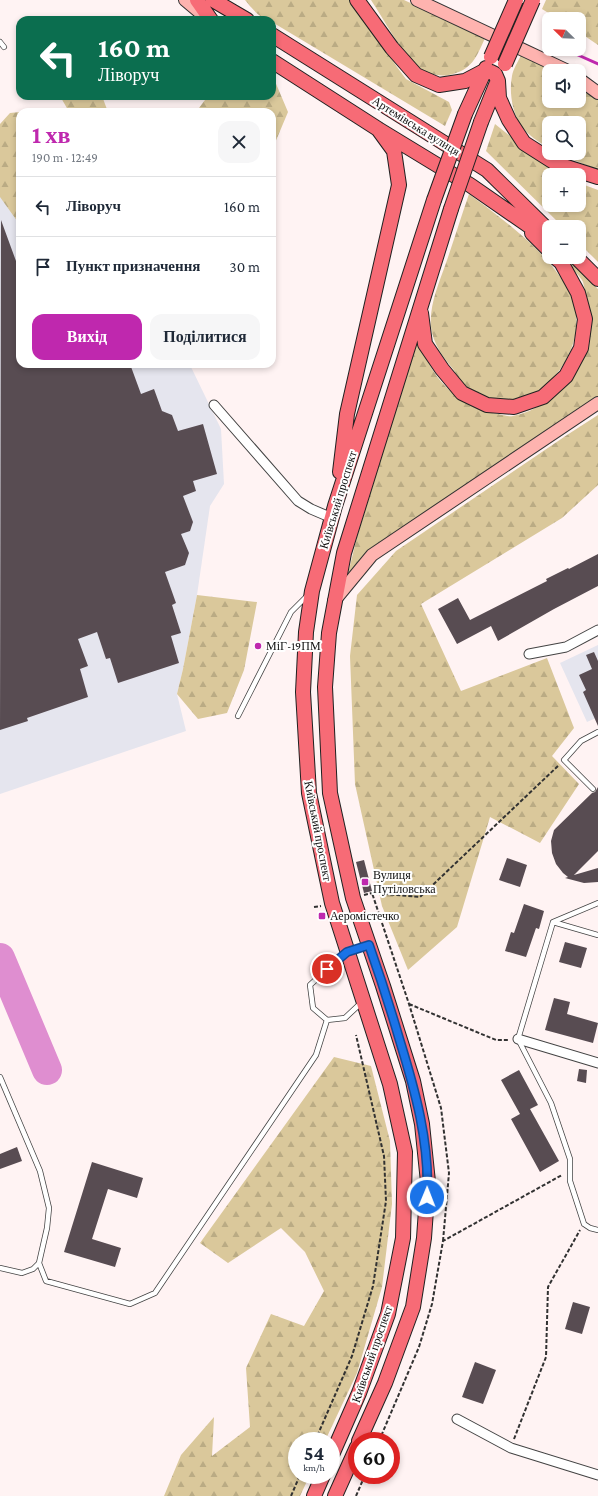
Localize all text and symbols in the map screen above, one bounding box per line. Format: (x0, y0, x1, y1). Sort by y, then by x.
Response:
north arrow (542, 12, 586, 56)
map controls (542, 12, 586, 264)
icon: left (32, 32, 84, 84)
text: 160 m (98, 32, 170, 63)
button: sound (542, 64, 586, 108)
text: Ліворуч (98, 65, 159, 85)
street label: Артемівська вулиця (370, 93, 463, 159)
button: search (542, 116, 586, 160)
text: 1 хв (32, 121, 71, 148)
button: close (218, 121, 260, 163)
text: 190 m · 12:49 (32, 150, 98, 165)
button: + (542, 168, 586, 212)
icon: left (32, 196, 54, 218)
text: Ліворуч (66, 198, 121, 214)
text: 160 m (224, 199, 260, 215)
button: − (542, 220, 586, 264)
icon: arrive (32, 256, 54, 278)
text: Пункт призначення (66, 258, 200, 274)
text: 30 m (230, 259, 260, 275)
button: Вихід (32, 314, 142, 360)
button: Поділитися (150, 314, 260, 360)
street label: Київський проспект (316, 449, 360, 551)
place label: МіГ-19ПМ (266, 639, 321, 653)
marker: МіГ-19ПМ (253, 641, 263, 651)
street label: Київський проспект (301, 780, 335, 883)
place label: Вулиця Путіловська (373, 868, 436, 896)
marker: Вулиця Путіловська (360, 877, 370, 887)
place label: Аеромістечко (330, 909, 399, 923)
marker: Аеромістечко (317, 911, 327, 921)
pin (310, 952, 344, 986)
icon: arrive (316, 958, 338, 980)
position arrow (406, 1176, 448, 1218)
street label: Київський проспект (349, 1303, 395, 1404)
speed limit sign: 60 (348, 1432, 400, 1484)
text: 54 (304, 1442, 324, 1464)
text: km/h (303, 1462, 325, 1473)

